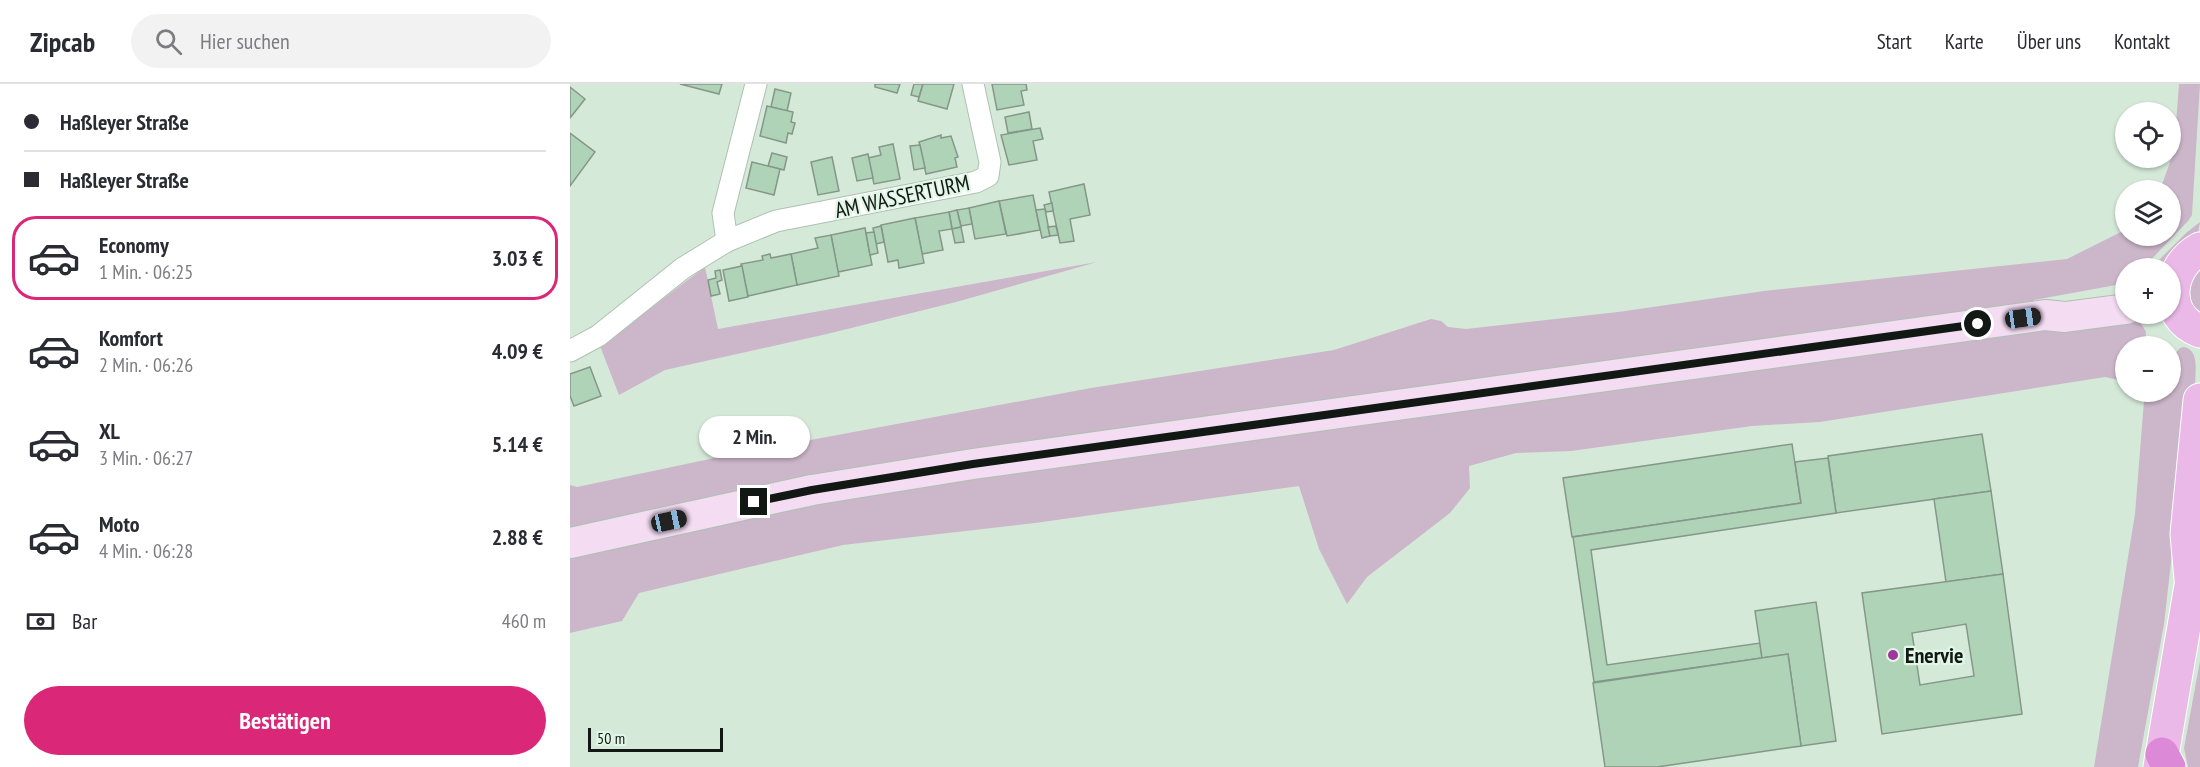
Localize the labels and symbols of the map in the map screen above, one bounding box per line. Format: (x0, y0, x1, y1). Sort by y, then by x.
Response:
street label: AM WASSERTURM (832, 168, 972, 224)
car (2004, 307, 2042, 329)
route start (1964, 310, 1991, 337)
callout: 2 Min. (698, 415, 810, 457)
route end (740, 488, 767, 515)
car (650, 508, 688, 534)
place label: Enervie (1905, 641, 1963, 669)
marker: Enervie (1886, 648, 1900, 662)
scale bar (588, 725, 723, 752)

